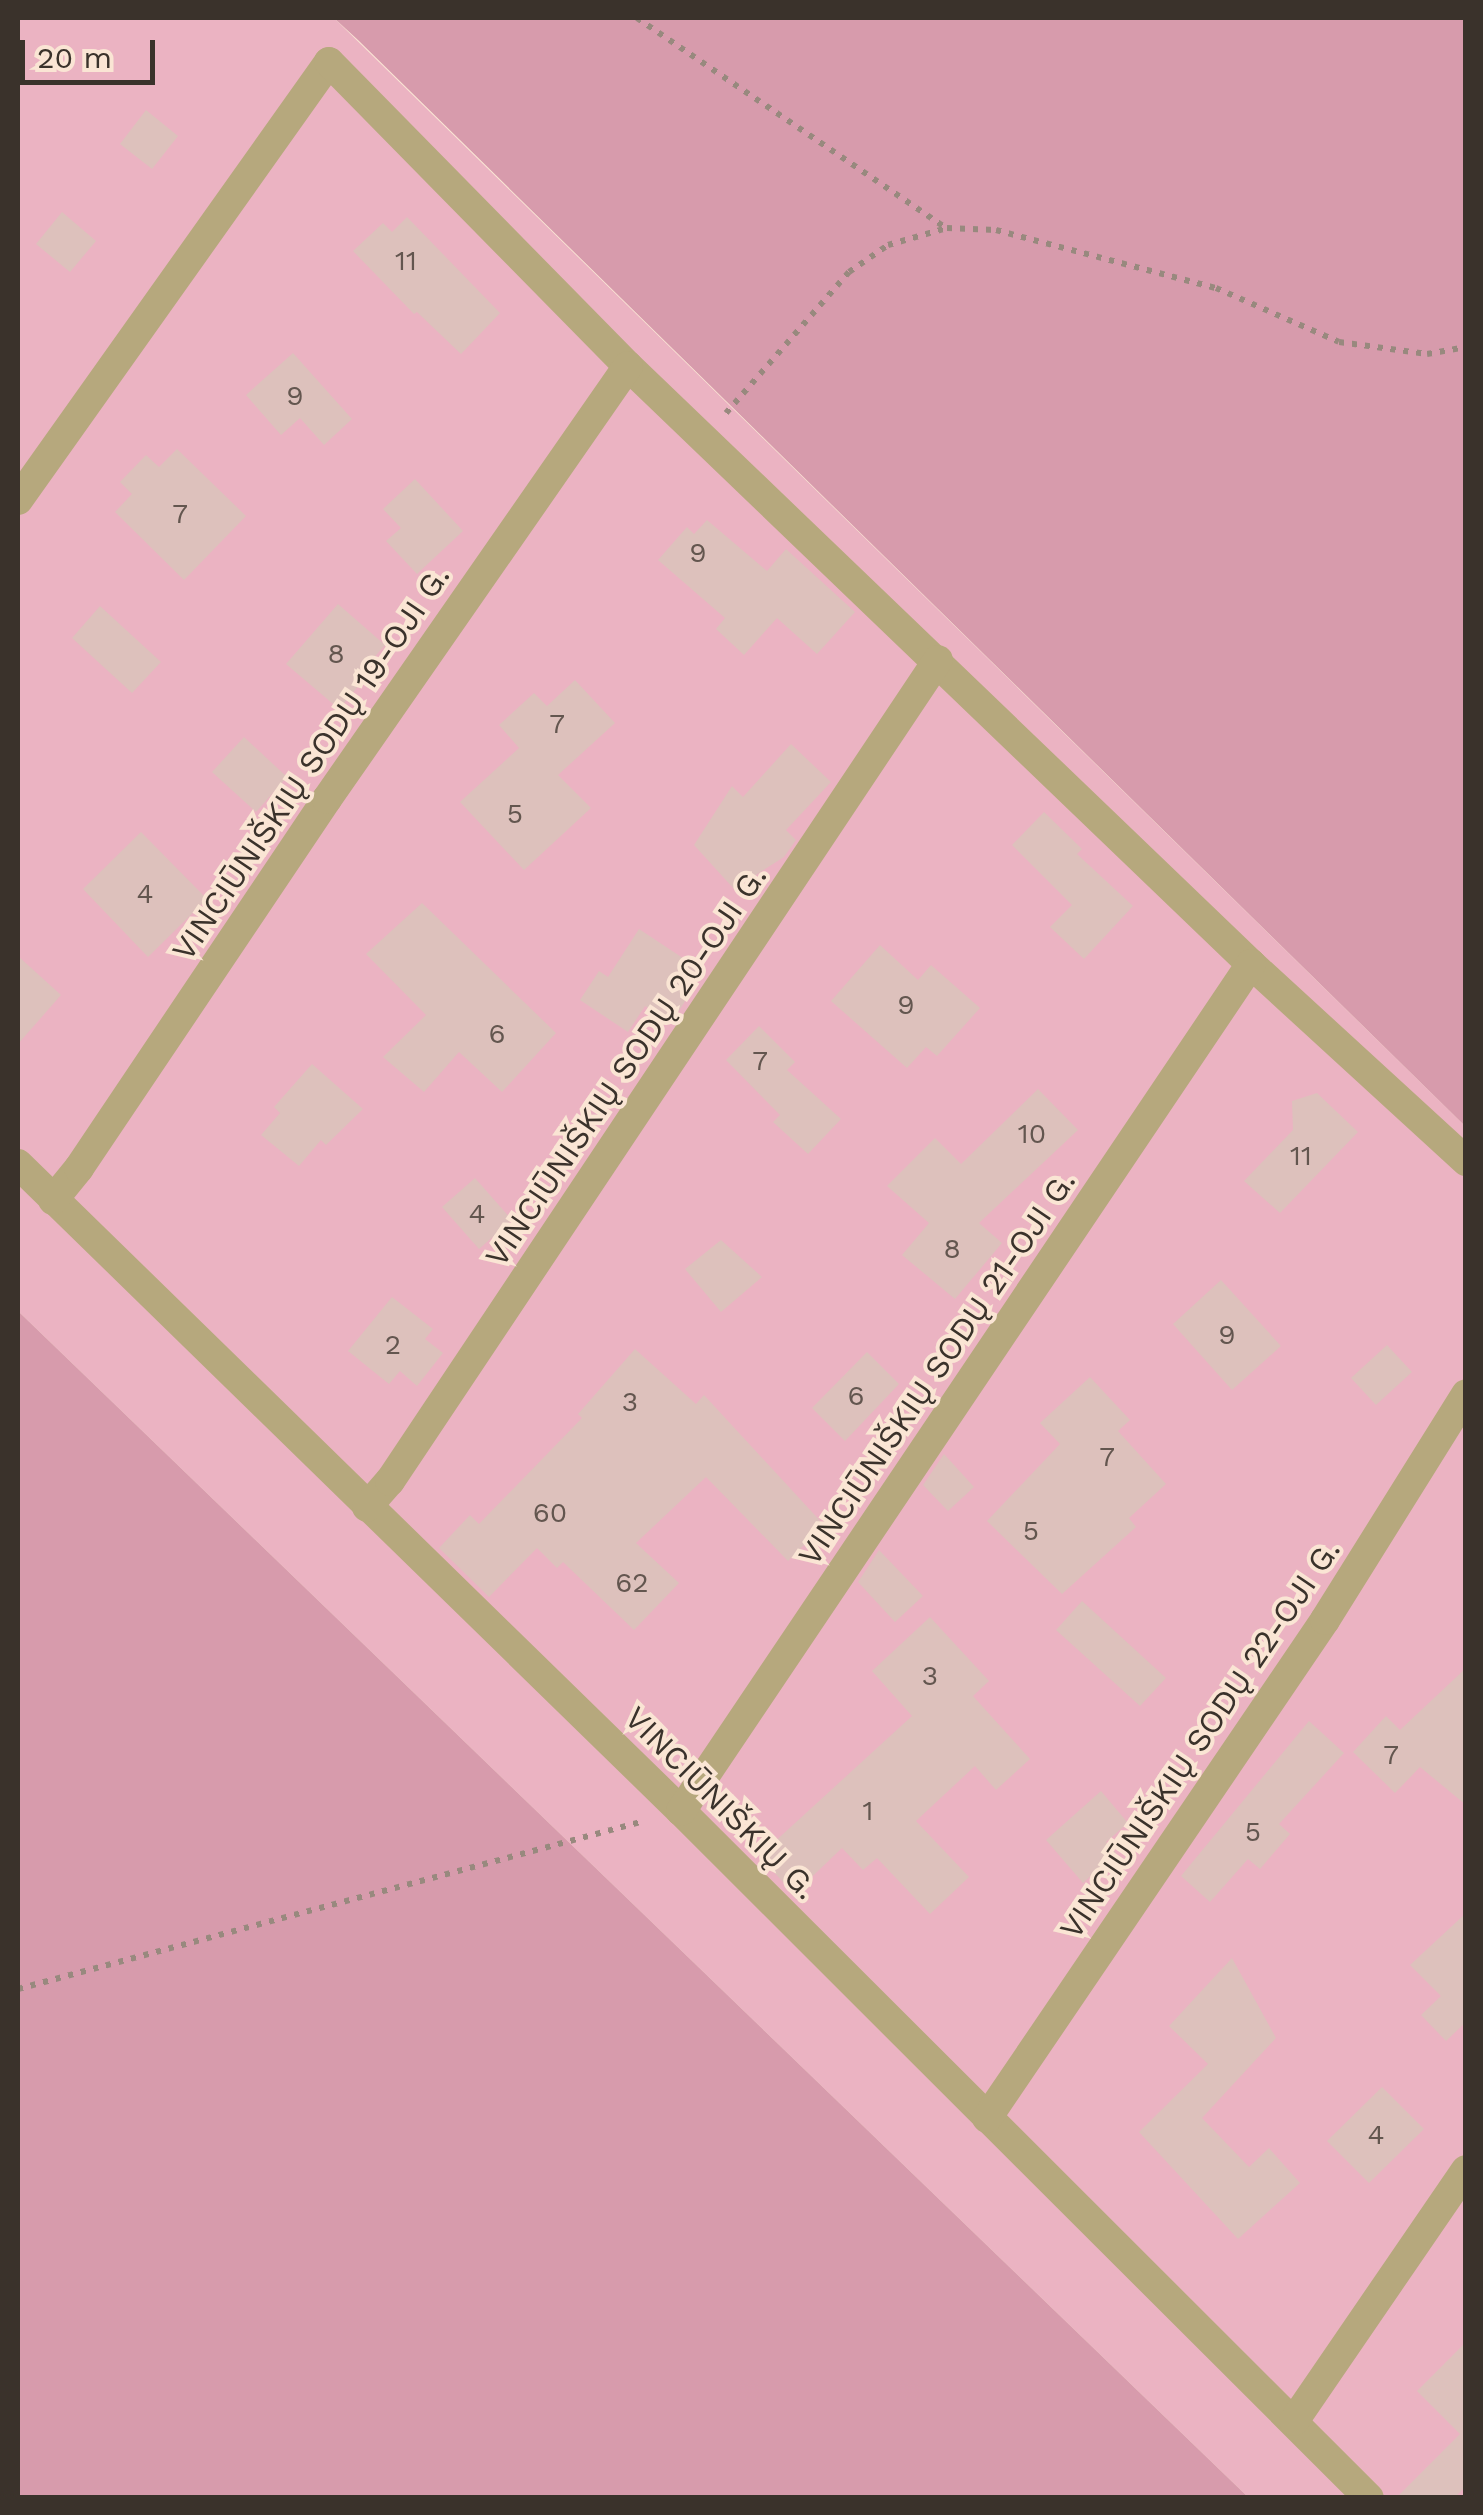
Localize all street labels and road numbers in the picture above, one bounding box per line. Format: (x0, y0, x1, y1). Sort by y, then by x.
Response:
street label: VINCIŪNIŠKIŲ SODŲ 19-OJI G. (164, 558, 458, 968)
street label: VINCIŪNIŠKIŲ SODŲ 20-OJI G. (477, 858, 775, 1274)
street label: VINCIŪNIŠKIŲ SODŲ 21-OJI G. (790, 1163, 1084, 1573)
street label: VINCIŪNIŠKIŲ SODŲ 22-OJI G. (1052, 1532, 1348, 1946)
street label: VINCIŪNIŠKIŲ G. (617, 1699, 825, 1907)

